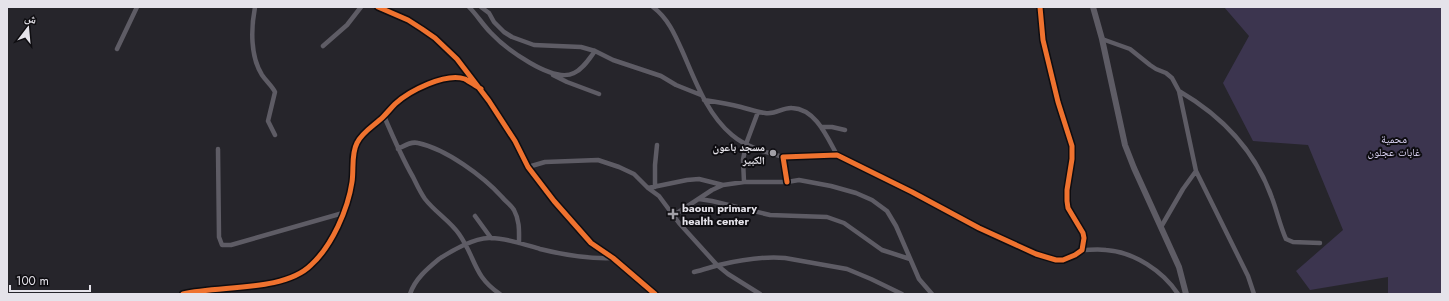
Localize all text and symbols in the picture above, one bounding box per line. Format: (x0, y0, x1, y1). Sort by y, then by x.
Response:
north arrow (8, 8, 48, 48)
text: ش (23, 9, 39, 28)
park label: محمية غابات عجلون (1367, 131, 1421, 160)
place label: مسجد باعون الكبير (712, 139, 765, 168)
marker: مسجد باعون الكبير (768, 148, 778, 158)
place label: baoun primary health center (682, 200, 757, 229)
marker: baoun primary health center (667, 208, 679, 220)
scale bar (10, 267, 90, 293)
text: 100 m (16, 272, 49, 290)

